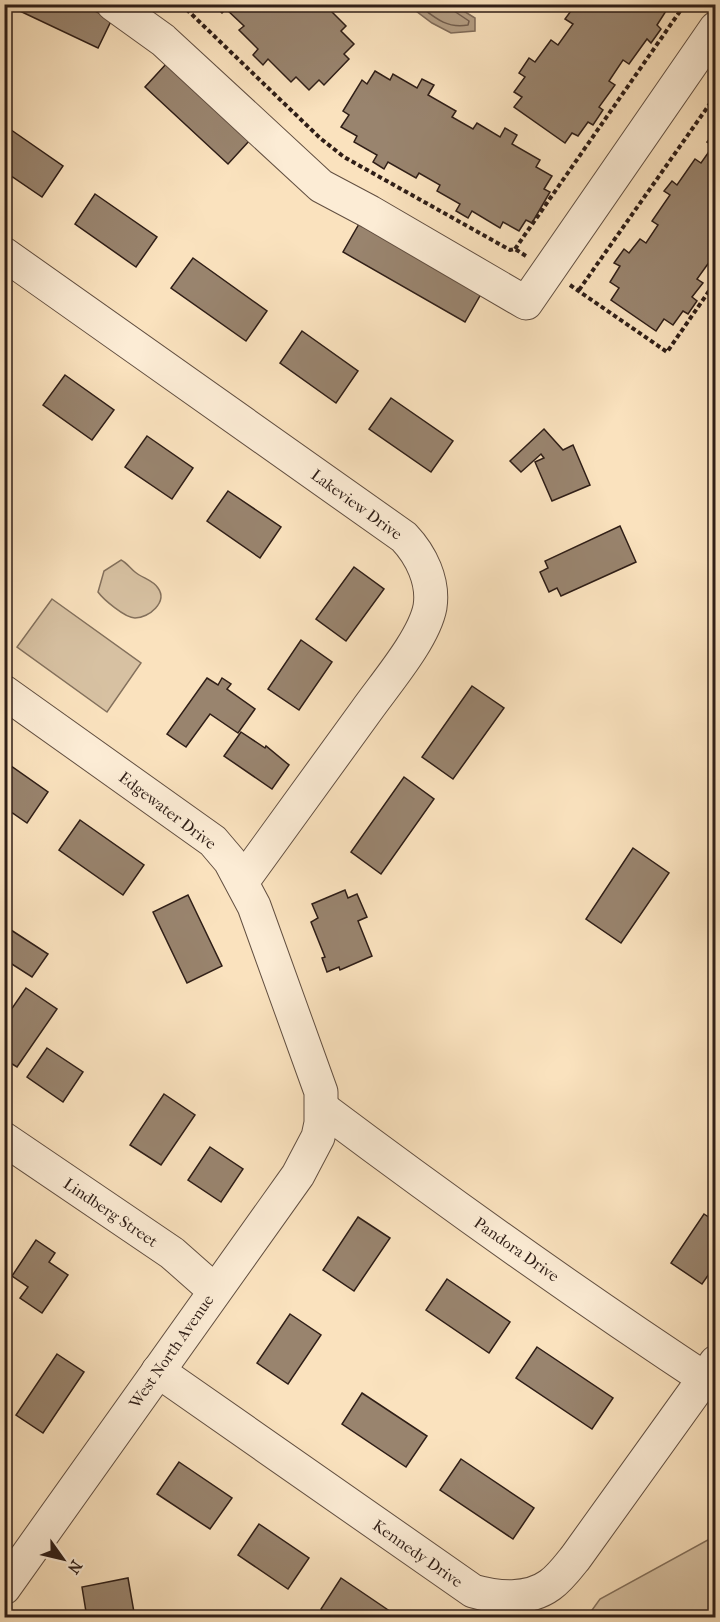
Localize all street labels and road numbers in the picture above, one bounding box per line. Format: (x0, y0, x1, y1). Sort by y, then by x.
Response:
street label: Lakeview Drive (308, 465, 406, 544)
street label: Edgewater Drive (115, 768, 220, 853)
street label: Lindberg Street (60, 1174, 162, 1251)
street label: Pandora Drive (470, 1213, 563, 1286)
street label: West North Avenue (125, 1291, 218, 1412)
street label: Kennedy Drive (369, 1515, 466, 1591)

